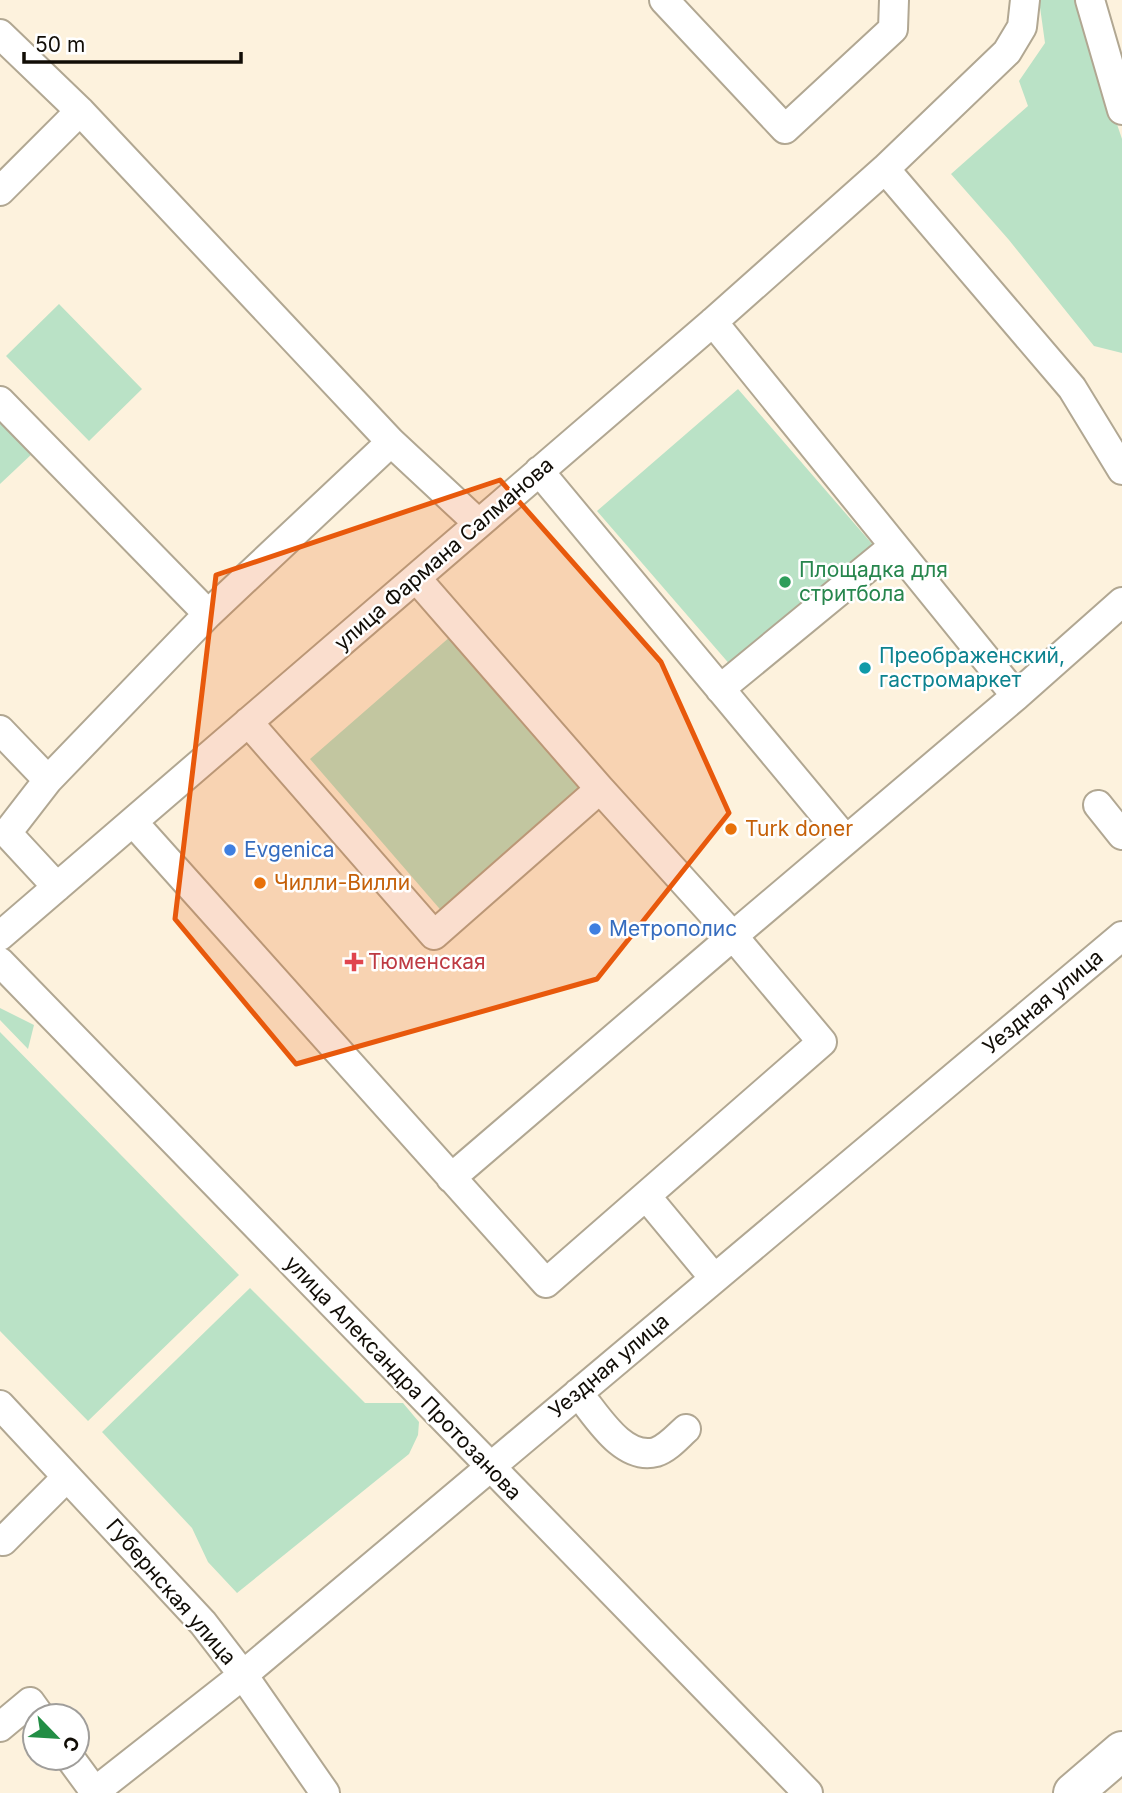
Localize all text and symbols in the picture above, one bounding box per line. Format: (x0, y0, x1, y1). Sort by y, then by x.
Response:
scale bar (24, 21, 242, 65)
text: 50 m (35, 32, 85, 57)
street label: улица Фармана Салманова (329, 452, 558, 655)
place label: Площадка для стритбола (799, 557, 948, 606)
marker: Площадка для стритбола (777, 574, 793, 590)
place label: Преображенский, гастромаркет (879, 643, 1065, 692)
marker: Преображенский, гастромаркет (857, 660, 873, 676)
place label: Turk doner (745, 816, 853, 841)
marker: Turk doner (723, 821, 739, 837)
place label: Evgenica (244, 837, 335, 862)
marker: Evgenica (222, 842, 238, 858)
place label: Чилли-Вилли (274, 870, 410, 895)
marker: Чилли-Вилли (252, 875, 268, 891)
place label: Метрополис (609, 916, 737, 941)
marker: Метрополис (587, 921, 603, 937)
street label: Уездная улица (978, 944, 1108, 1059)
place label: Тюменская (368, 949, 486, 974)
marker: Тюменская (346, 954, 362, 970)
street label: улица Александра Протозанова (280, 1250, 527, 1505)
street label: Уездная улица (544, 1308, 674, 1423)
street label: Губернская улица (101, 1514, 241, 1670)
north arrow (21, 1702, 91, 1772)
text: С (58, 1733, 84, 1755)

